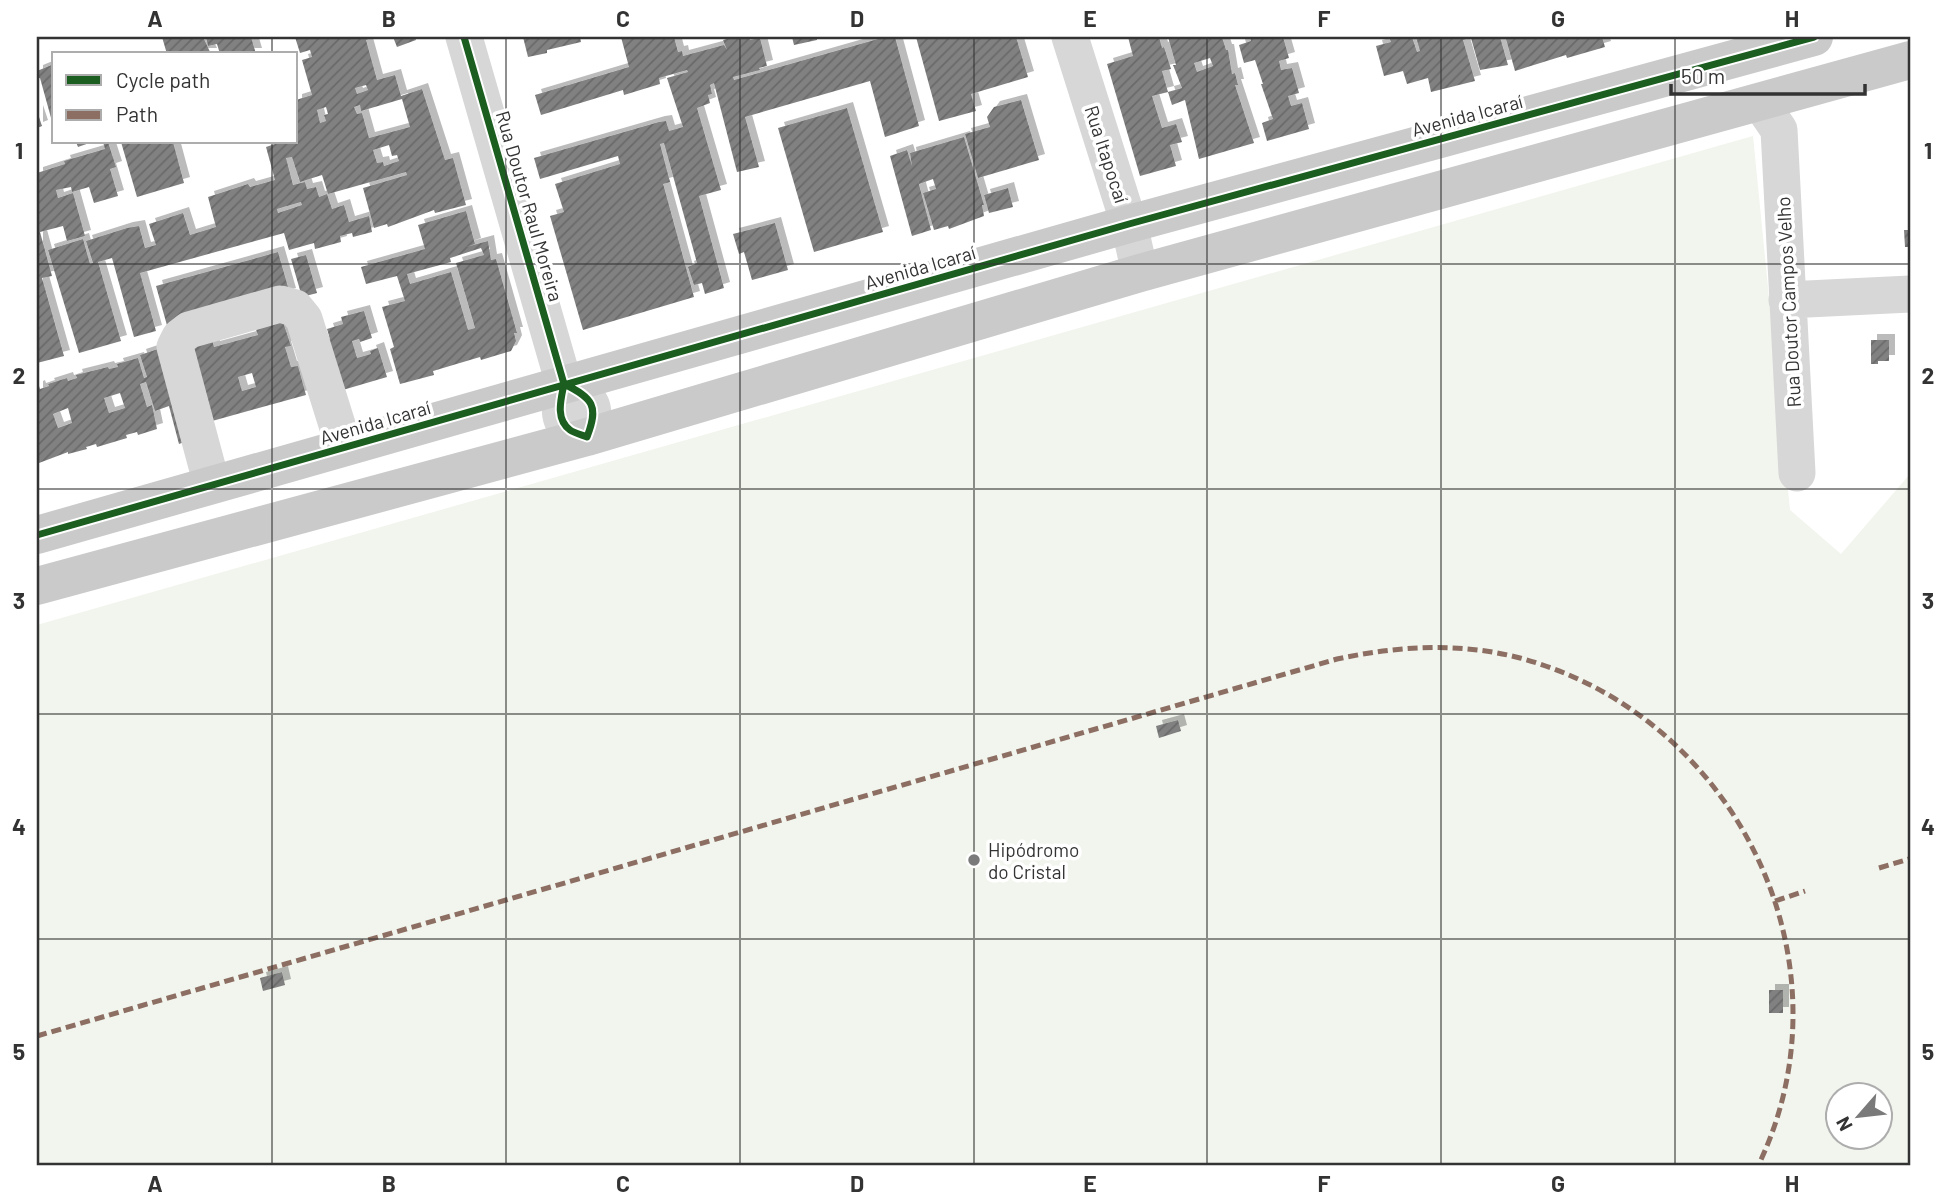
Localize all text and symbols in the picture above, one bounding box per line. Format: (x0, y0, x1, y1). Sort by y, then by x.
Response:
text: A (147, 4, 163, 32)
text: B (382, 4, 396, 32)
text: C (616, 4, 630, 32)
text: D (850, 4, 864, 32)
text: E (1083, 4, 1097, 32)
text: F (1318, 4, 1331, 32)
text: G (1551, 4, 1565, 32)
text: H (1785, 4, 1799, 32)
legend (52, 52, 298, 144)
scale bar (1671, 52, 1865, 96)
text: 50 m (1681, 63, 1725, 88)
text: Cycle path (116, 67, 210, 92)
street label: Avenida Icaraí (1409, 89, 1525, 141)
text: Path (116, 101, 158, 126)
street label: Rua Itapocaí (1080, 102, 1134, 206)
street label: Rua Doutor Raul Moreira (492, 108, 568, 304)
text: 1 (15, 136, 23, 164)
text: 1 (1924, 136, 1932, 164)
street label: Rua Doutor Campos Velho (1771, 196, 1805, 408)
street label: Avenida Icaraí (862, 240, 978, 294)
text: 2 (13, 361, 25, 389)
text: 2 (1922, 361, 1934, 389)
street label: Avenida Icaraí (317, 395, 433, 449)
text: 3 (13, 586, 25, 614)
text: 3 (1922, 586, 1934, 614)
text: 4 (12, 812, 26, 840)
text: 4 (1921, 812, 1935, 840)
place label: Hipódromo do Cristal (988, 838, 1079, 883)
marker: Hipódromo do Cristal (966, 852, 982, 868)
text: 5 (13, 1037, 25, 1065)
text: 5 (1922, 1037, 1934, 1065)
north arrow (1825, 1080, 1895, 1150)
text: N (1830, 1113, 1857, 1135)
text: A (147, 1169, 163, 1197)
text: B (382, 1169, 396, 1197)
text: C (616, 1169, 630, 1197)
text: D (850, 1169, 864, 1197)
text: E (1083, 1169, 1097, 1197)
text: F (1318, 1169, 1331, 1197)
text: G (1551, 1169, 1565, 1197)
text: H (1785, 1169, 1799, 1197)

